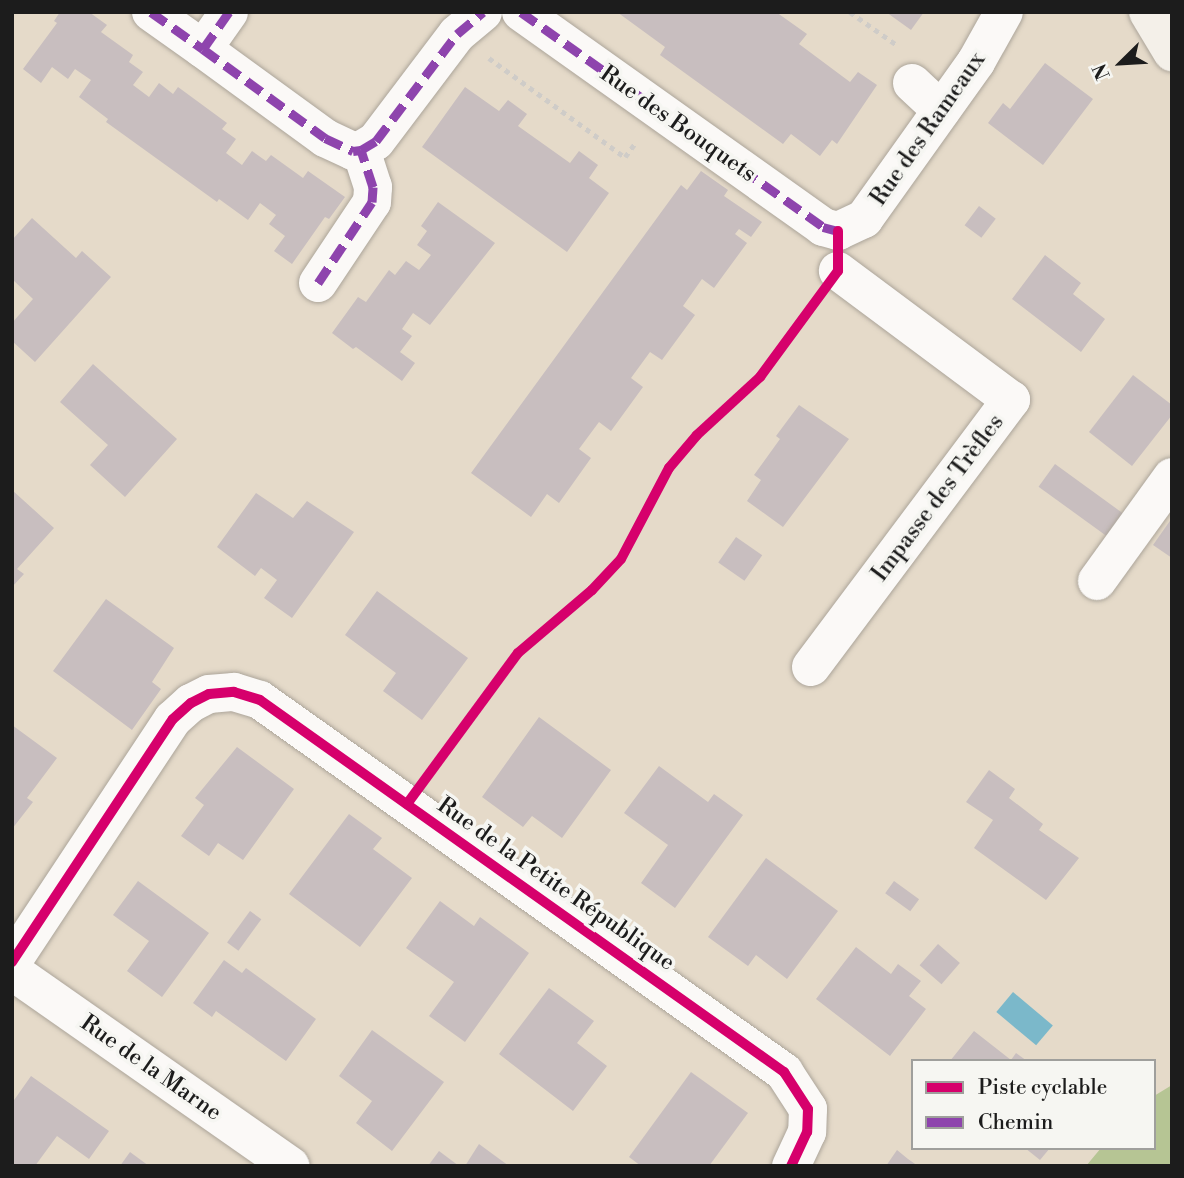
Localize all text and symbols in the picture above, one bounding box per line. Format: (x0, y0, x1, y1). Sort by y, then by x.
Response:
north arrow (1086, 28, 1156, 98)
street label: Rue des Rameaux (865, 47, 991, 211)
street label: Rue des Bouquets (595, 60, 761, 188)
text: N (1088, 60, 1116, 83)
street label: Impasse des Trèfles (866, 409, 1010, 587)
street label: Rue de la Petite République (432, 791, 680, 977)
street label: Rue de la Marne (75, 1009, 227, 1127)
legend (911, 1059, 1156, 1150)
text: Piste cyclable (978, 1075, 1107, 1101)
text: Chemin (978, 1110, 1053, 1136)

